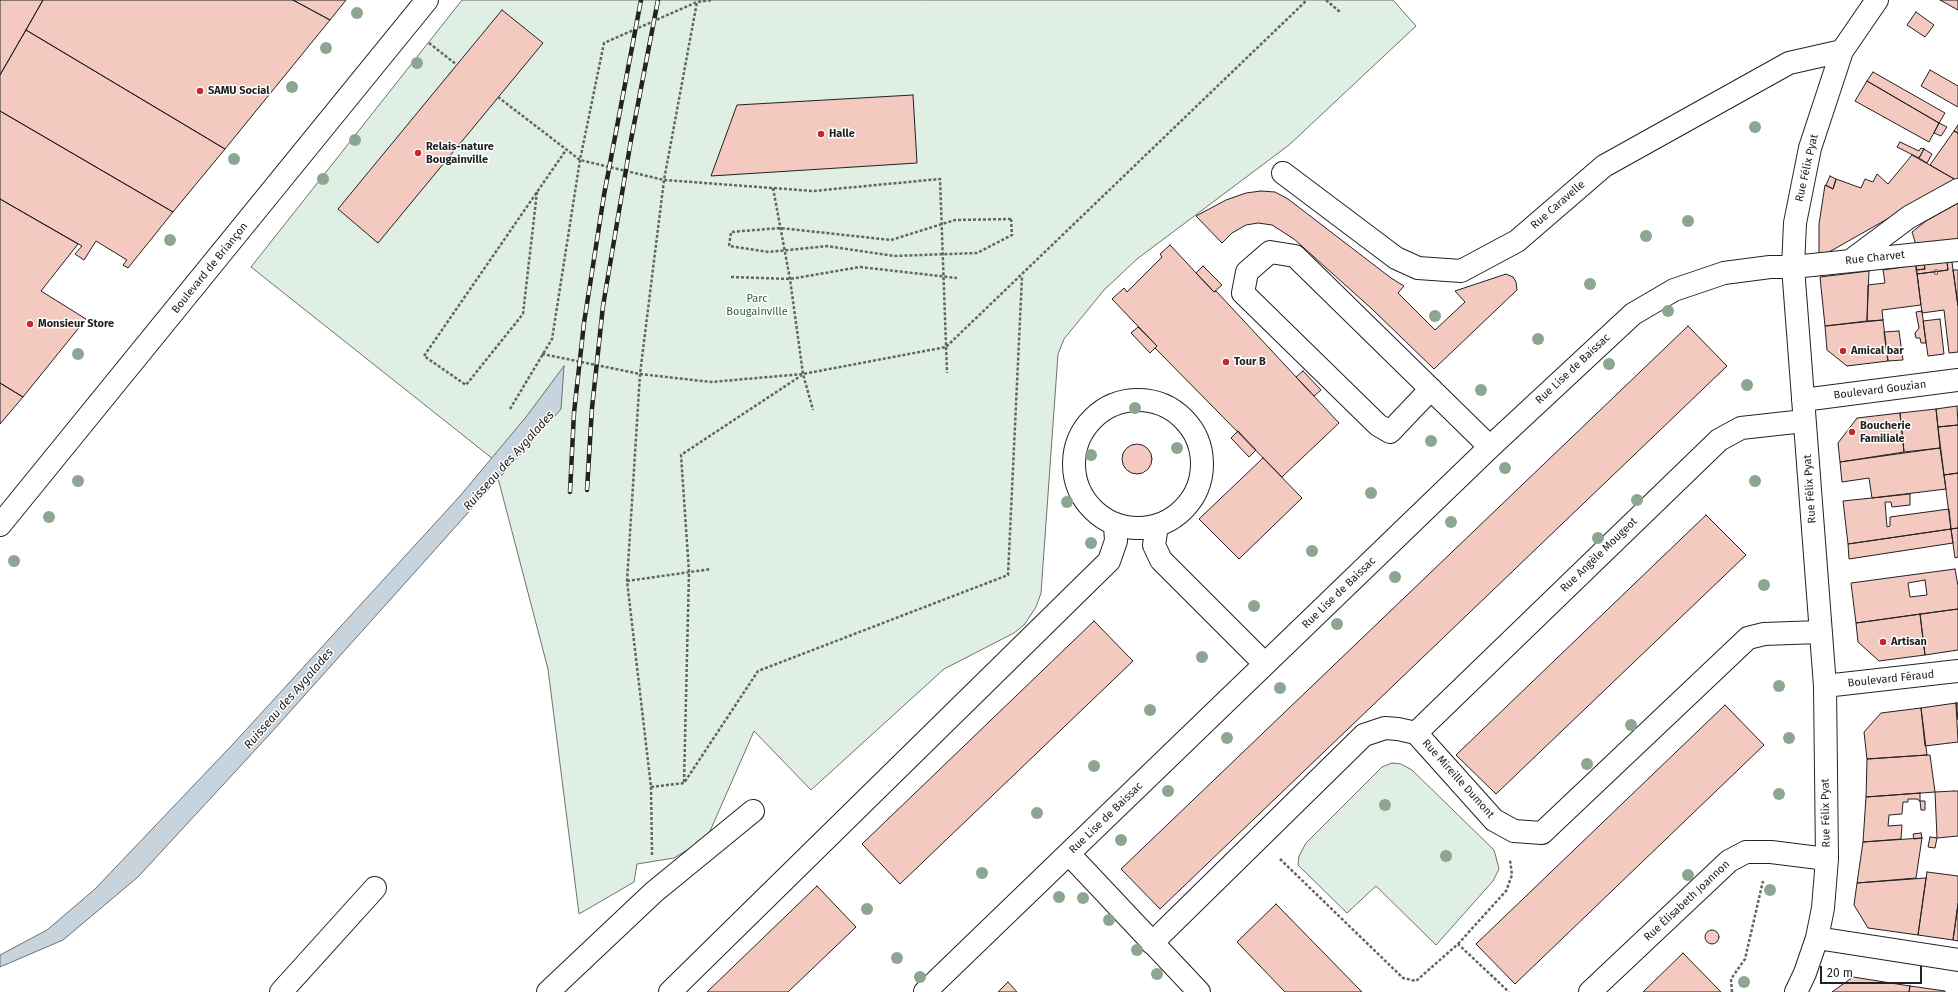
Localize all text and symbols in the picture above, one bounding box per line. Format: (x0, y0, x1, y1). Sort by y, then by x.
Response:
place label: SAMU Social (208, 84, 269, 98)
marker: SAMU Social (195, 86, 205, 96)
place label: Halle (829, 127, 855, 141)
marker: Halle (816, 129, 826, 139)
street label: Rue Félix Pyat (1793, 133, 1821, 203)
place label: Relais-nature Bougainville (426, 140, 494, 166)
marker: Relais-nature Bougainville (413, 148, 423, 158)
street label: Rue Caravelle (1528, 178, 1588, 232)
street label: Boulevard de Briançon (169, 220, 251, 316)
street label: Rue Charvet (1844, 248, 1906, 268)
house number: 6 (1934, 267, 1938, 277)
park label: Parc Bougainville (726, 292, 788, 318)
place label: Monsieur Store (38, 317, 114, 331)
marker: Monsieur Store (25, 319, 35, 329)
street label: Rue Lise de Baissac (1533, 331, 1613, 407)
place label: Amical bar (1851, 344, 1904, 358)
marker: Amical bar (1838, 346, 1848, 356)
place label: Tour B (1234, 355, 1266, 369)
marker: Tour B (1221, 357, 1231, 367)
street label: Boulevard Gouzian (1833, 378, 1927, 402)
water label: Ruisseau des Aygalades (461, 408, 557, 514)
place label: Boucherie Familiale (1860, 419, 1911, 445)
marker: Boucherie Familiale (1847, 427, 1857, 437)
street label: Rue Félix Pyat (1801, 454, 1819, 524)
street label: Rue Angèle Mougeot (1558, 515, 1640, 595)
street label: Rue Lise de Baissac (1299, 555, 1379, 631)
place label: Artisan (1891, 635, 1927, 649)
marker: Artisan (1878, 637, 1888, 647)
water label: Ruisseau des Aygalades (241, 646, 337, 752)
street label: Boulevard Féraud (1847, 668, 1935, 690)
street label: Rue Mireille Dumont (1419, 737, 1497, 821)
street label: Rue Félix Pyat (1819, 778, 1833, 848)
street label: Rue Lise de Baissac (1066, 780, 1146, 856)
street label: Rue Èlisabeth Joannon (1641, 858, 1733, 944)
scale bar (1822, 958, 1924, 984)
text: 20 m (1827, 966, 1853, 980)

